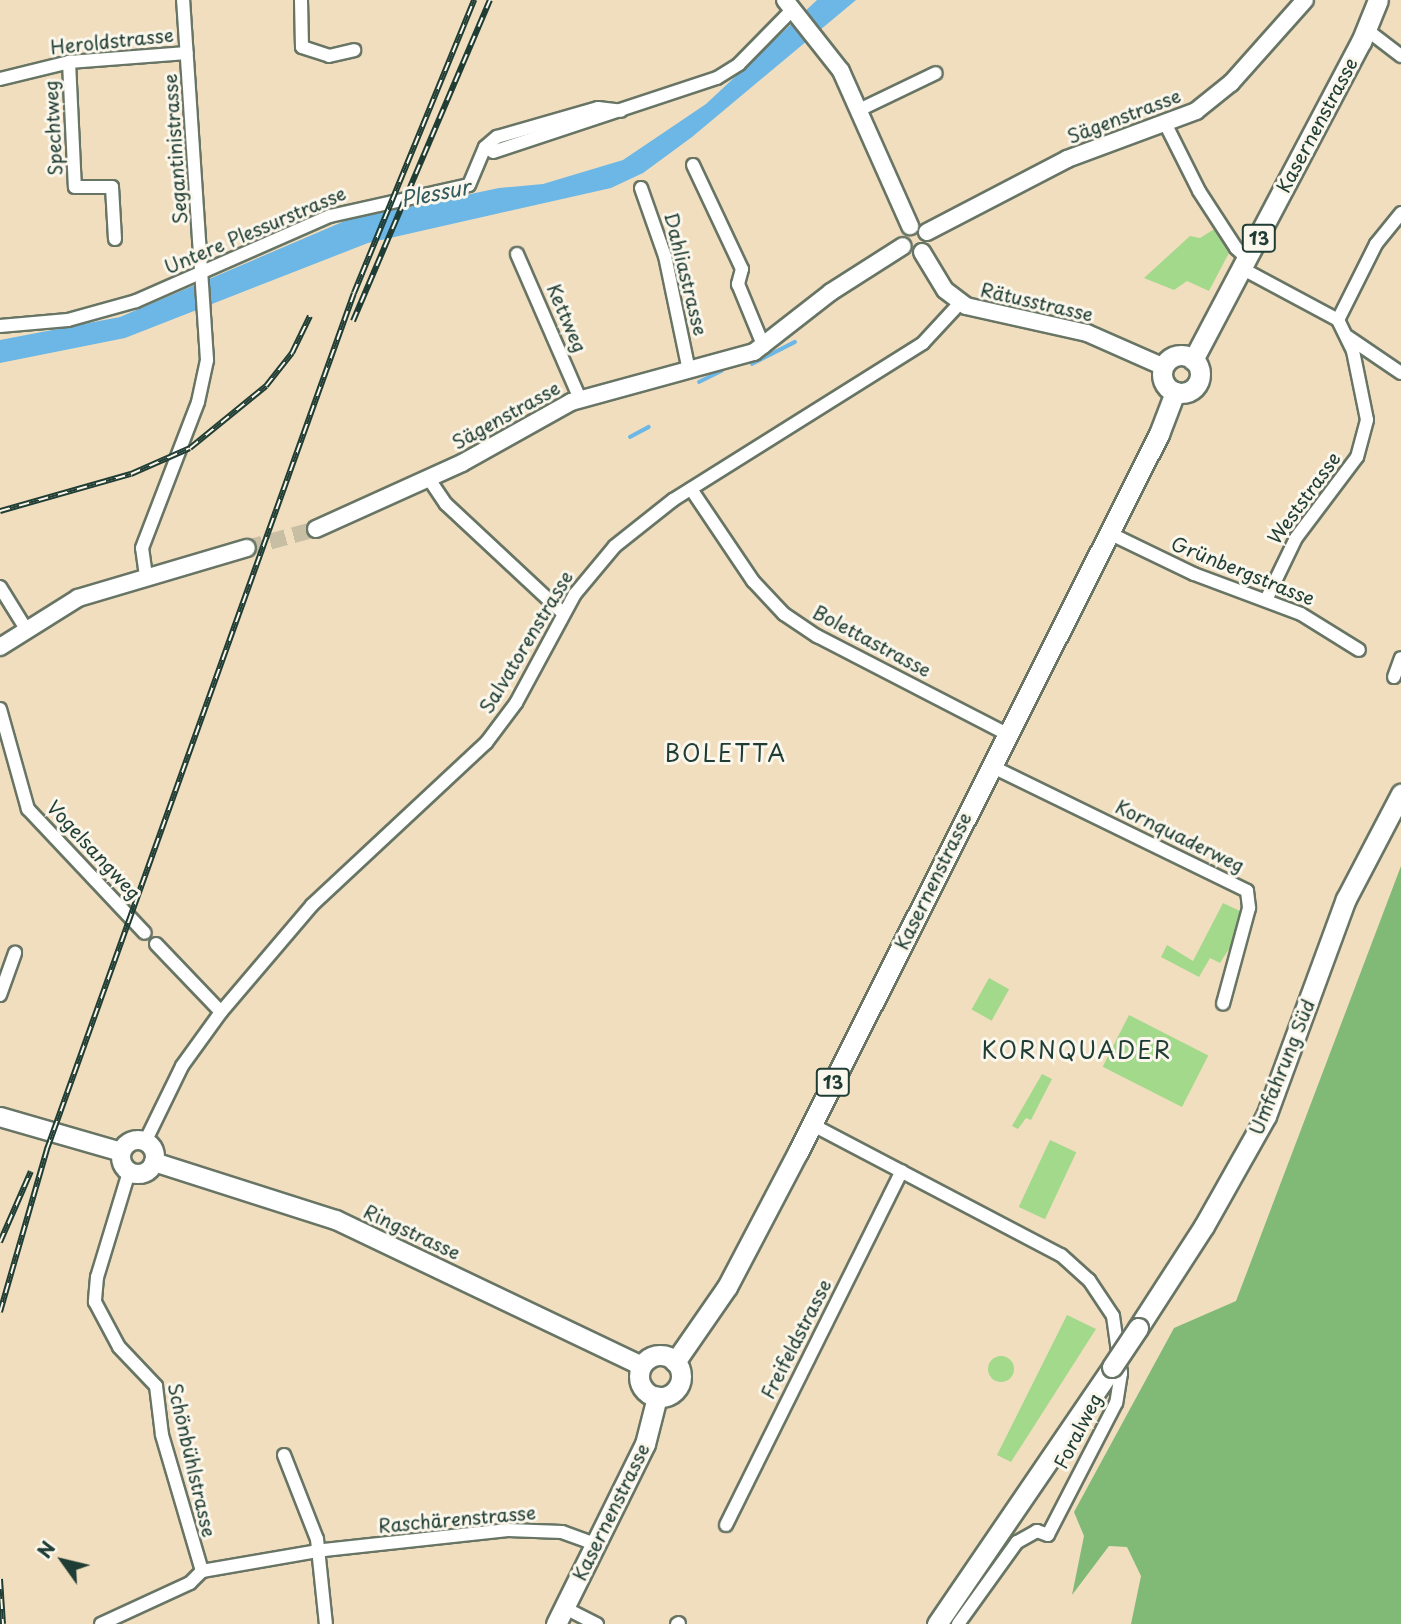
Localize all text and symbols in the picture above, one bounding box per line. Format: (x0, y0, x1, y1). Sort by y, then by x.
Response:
street label: Heroldstrasse (49, 23, 175, 59)
street label: Kasernenstrasse (1272, 54, 1362, 196)
street label: Segantinistrasse (158, 73, 192, 225)
street label: Spechtweg (39, 80, 67, 176)
street label: Sägenstrasse (1064, 84, 1184, 148)
water label: Plessur (398, 173, 472, 211)
street label: Untere Plessurstrasse (160, 181, 350, 279)
street label: Dahliastrasse (660, 210, 712, 338)
road number: 13 (1242, 224, 1276, 252)
street label: Rätusstrasse (978, 278, 1096, 326)
street label: Kettweg (542, 280, 592, 356)
street label: Sägenstrasse (448, 376, 564, 454)
street label: Weststrasse (1263, 447, 1345, 549)
street label: Grünbergstrasse (1168, 532, 1318, 610)
street label: Salvatorenstrasse (474, 567, 578, 717)
street label: Bolettastrasse (809, 600, 935, 682)
district label: BOLETTA (666, 739, 786, 767)
street label: Kornquaderweg (1112, 795, 1248, 877)
street label: Vogelsangweg (42, 796, 146, 904)
street label: Kasernenstrasse (890, 809, 976, 953)
street label: Umfahrung Süd (1244, 995, 1320, 1139)
district label: KORNQUADER (984, 1036, 1170, 1064)
road number: 13 (816, 1068, 850, 1097)
street label: Ringstrasse (360, 1200, 464, 1264)
street label: Freifeldstrasse (756, 1275, 836, 1403)
street label: Schönbühlstrasse (163, 1381, 221, 1539)
street label: Foralweg (1049, 1389, 1107, 1473)
street label: Kasernenstrasse (568, 1440, 654, 1584)
street label: Raschärenstrasse (377, 1501, 537, 1537)
north arrow (28, 1526, 98, 1596)
text: N (30, 1535, 61, 1563)

